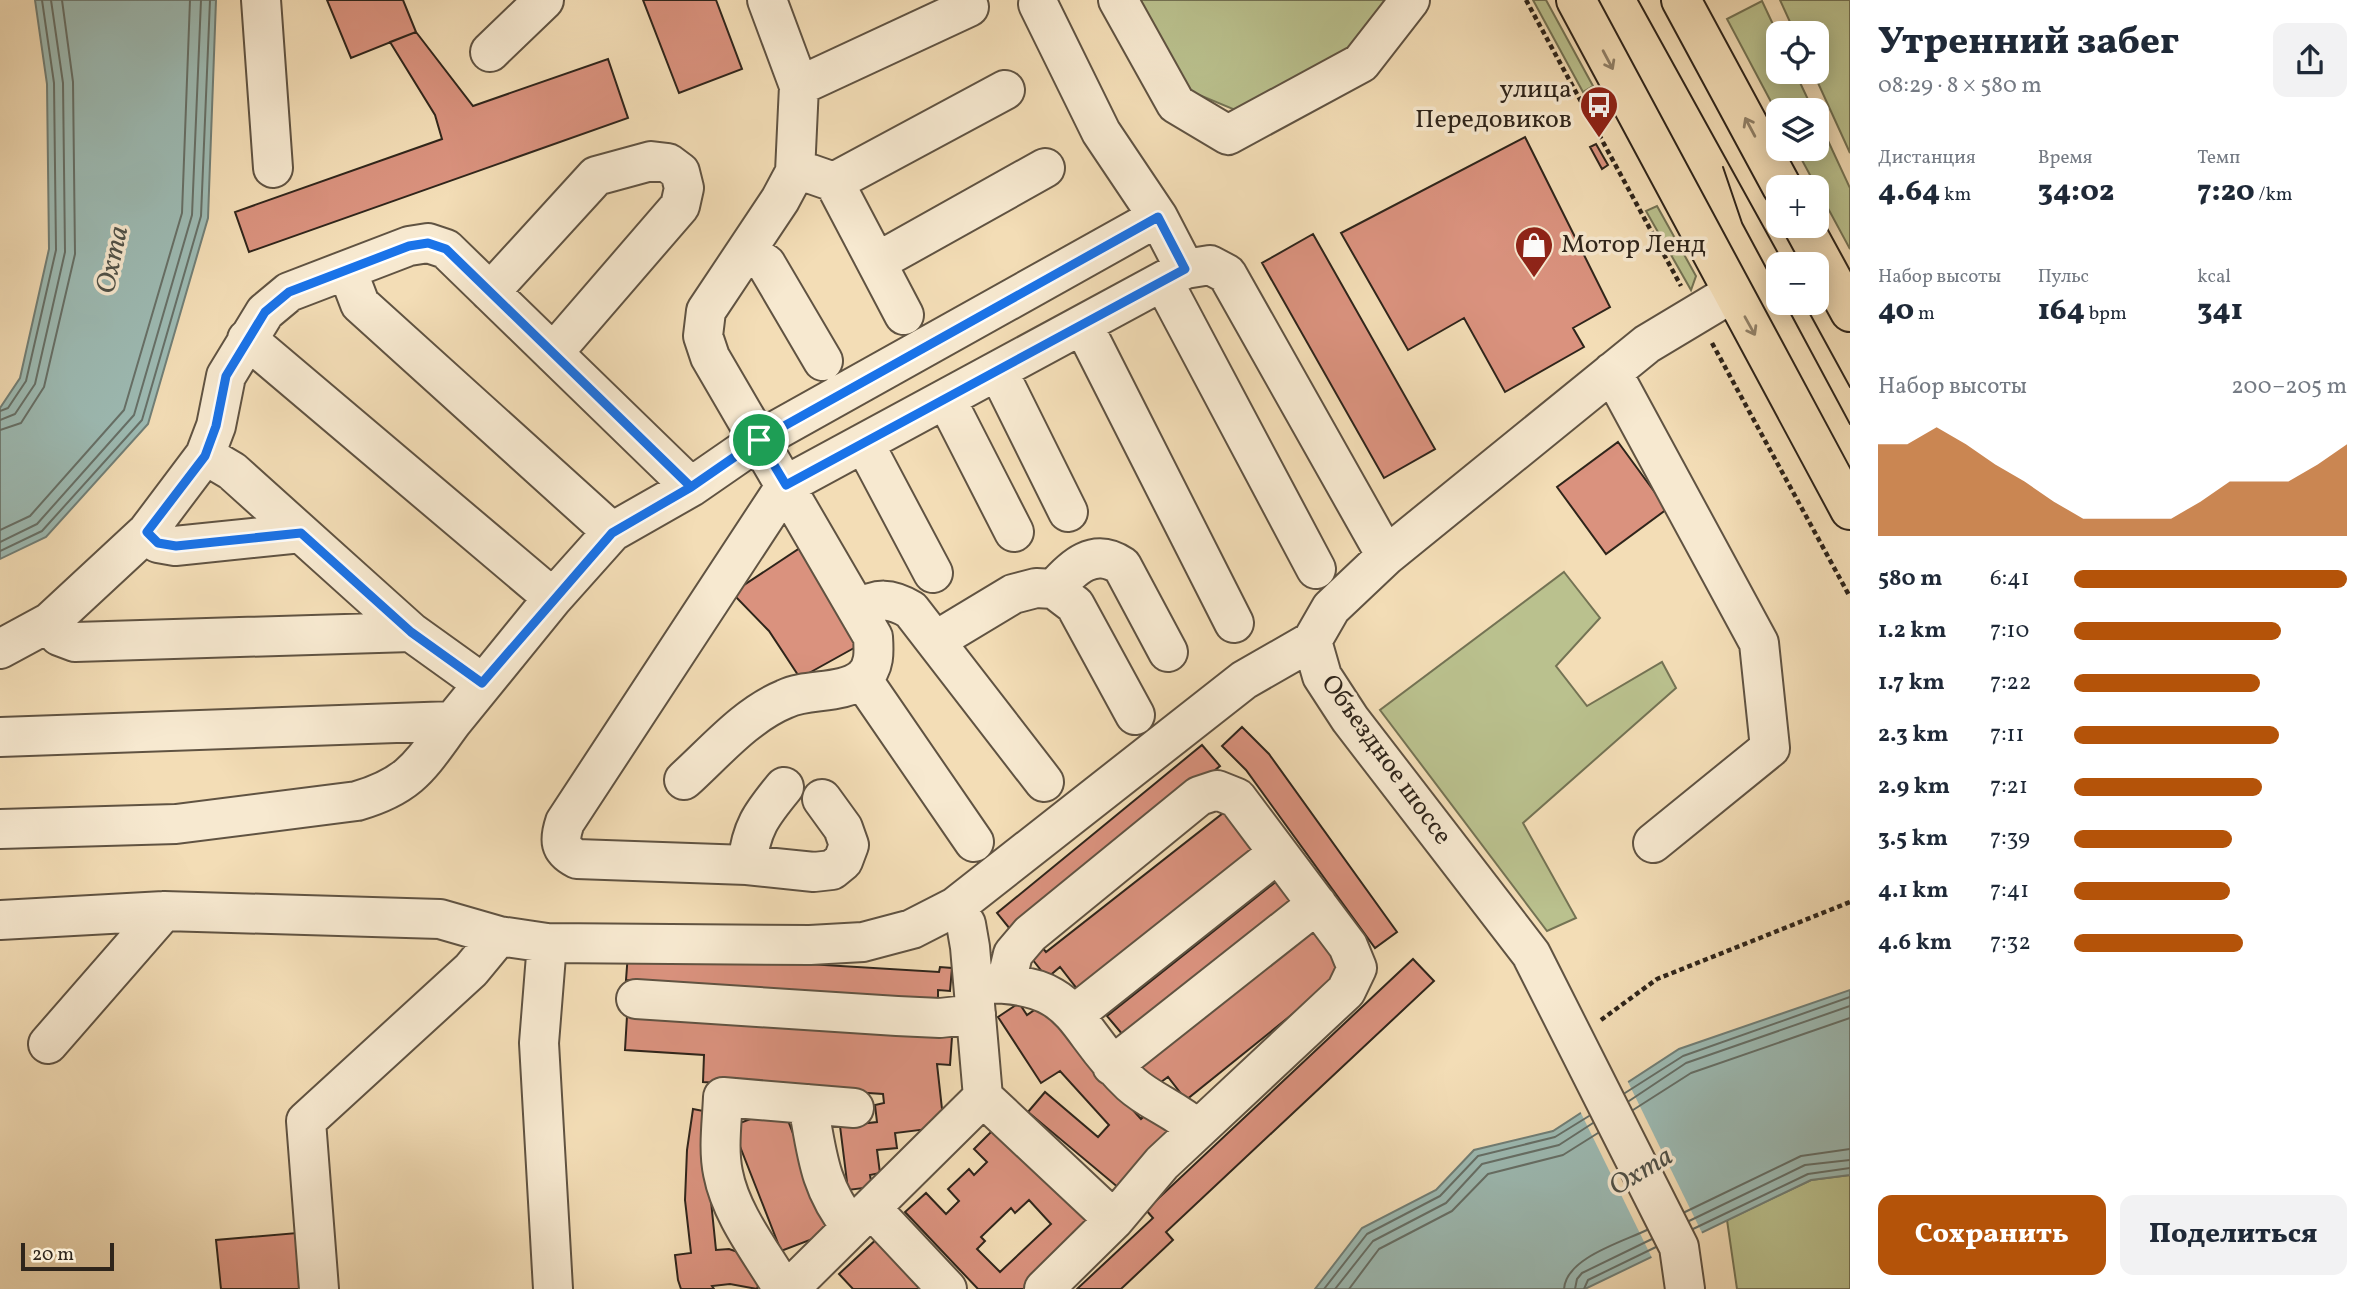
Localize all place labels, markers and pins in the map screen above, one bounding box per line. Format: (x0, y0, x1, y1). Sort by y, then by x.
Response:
place label: улица Передовиков (1415, 72, 1572, 138)
bus stop icon: улица Передовиков (1578, 84, 1620, 139)
shop icon: Мотор Ленд (1513, 224, 1555, 279)
place label: Мотор Ленд (1561, 227, 1706, 263)
pin (729, 410, 789, 470)

